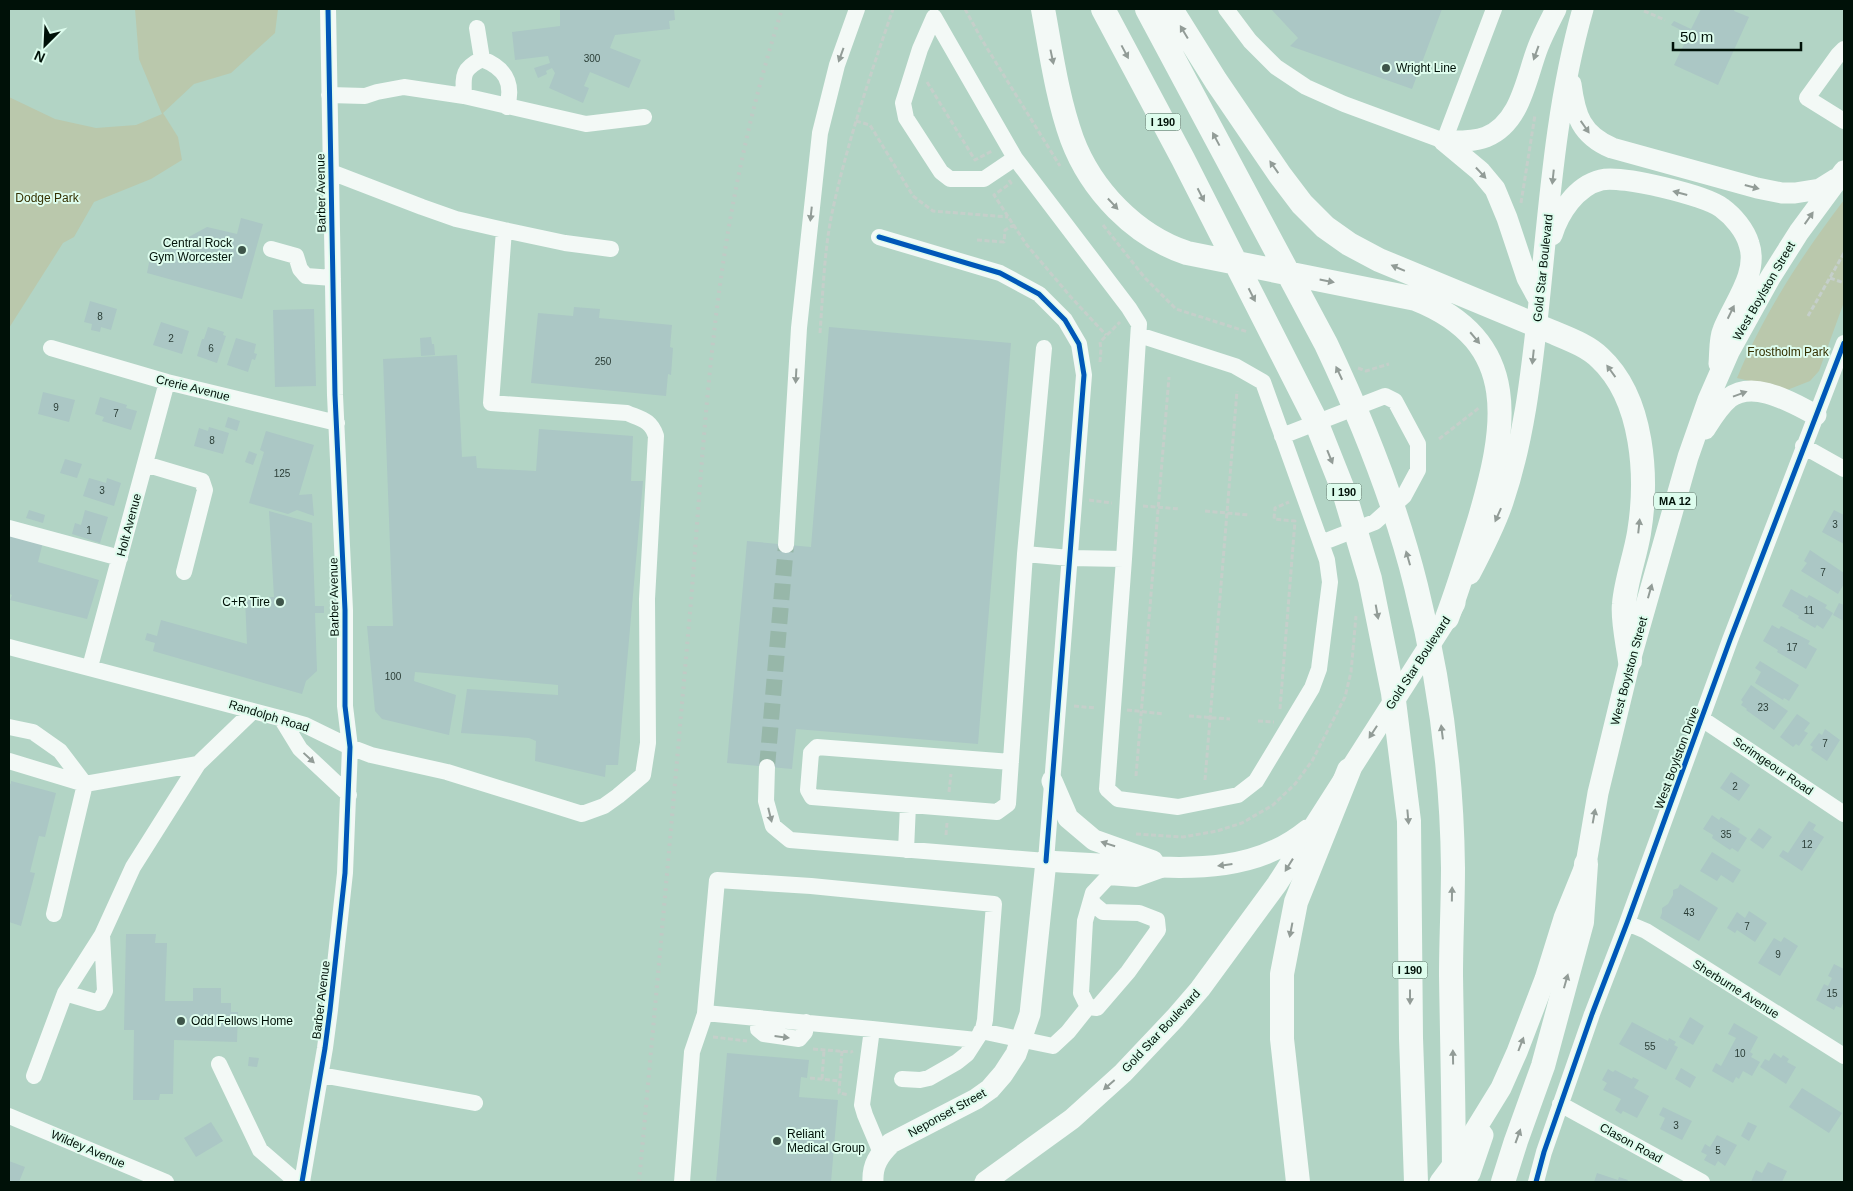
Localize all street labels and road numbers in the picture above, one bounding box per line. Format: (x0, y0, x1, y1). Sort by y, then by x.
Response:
road number: I 190 (1146, 114, 1180, 130)
street label: Barber Avenue (313, 153, 329, 233)
street label: Gold Star Boulevard (1530, 214, 1556, 322)
street label: West Boylston Street (1730, 239, 1798, 343)
street label: Crerie Avenue (155, 372, 232, 404)
road number: I 190 (1326, 484, 1362, 501)
street label: Holt Avenue (114, 492, 144, 558)
road number: MA 12 (1654, 492, 1696, 510)
street label: Barber Avenue (326, 557, 342, 637)
street label: Gold Star Boulevard (1383, 614, 1453, 712)
street label: West Boylston Street (1608, 615, 1650, 727)
street label: Randolph Road (227, 697, 311, 735)
street label: West Boylston Drive (1652, 705, 1702, 811)
street label: Scrimgeour Road (1730, 734, 1816, 798)
street label: Sherburne Avenue (1690, 957, 1782, 1021)
street label: Barber Avenue (309, 960, 333, 1040)
road number: I 190 (1392, 962, 1428, 978)
street label: Gold Star Boulevard (1119, 987, 1203, 1075)
street label: Neponset Street (906, 1086, 989, 1140)
street label: Clason Road (1597, 1120, 1665, 1166)
street label: Wildey Avenue (49, 1127, 127, 1171)

